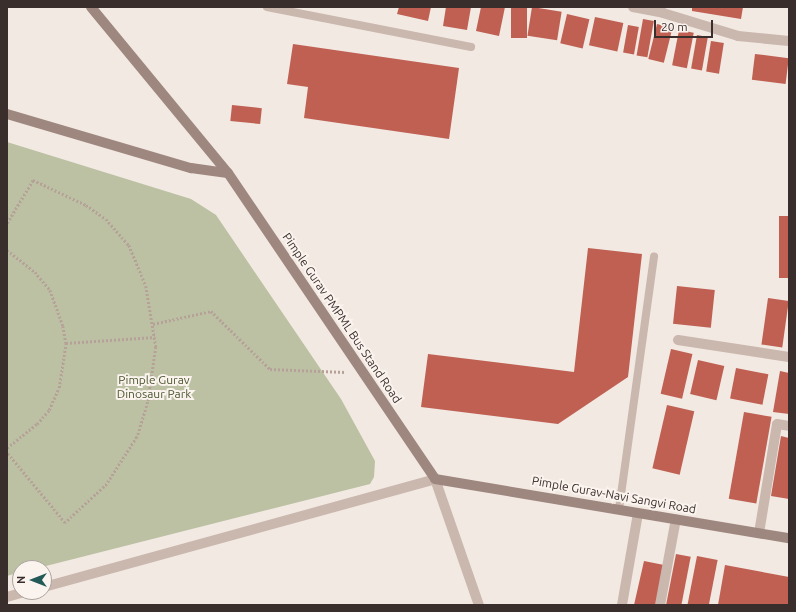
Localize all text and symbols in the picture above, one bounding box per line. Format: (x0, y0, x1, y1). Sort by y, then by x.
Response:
scale bar (656, 12, 715, 38)
text: 20 m (661, 20, 688, 33)
street label: Pimple Gurav PMPML Bus Stand Road (280, 230, 404, 406)
park label: Pimple Gurav Dinosaur Park (117, 373, 191, 401)
street label: Pimple Gurav-Navi Sangvi Road (531, 473, 697, 517)
north arrow (12, 560, 52, 600)
text: N (15, 576, 27, 584)

